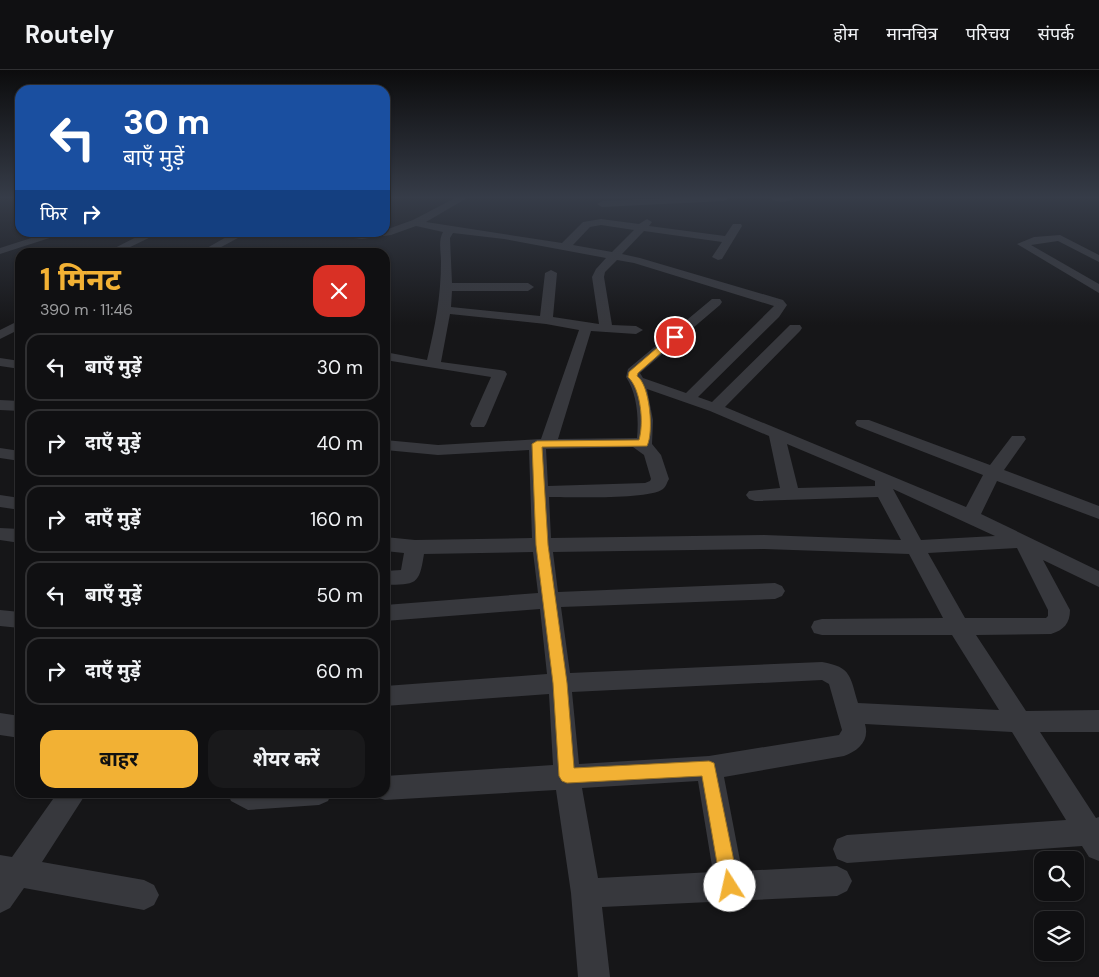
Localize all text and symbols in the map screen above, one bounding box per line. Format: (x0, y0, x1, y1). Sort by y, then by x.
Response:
text: Routely (25, 19, 114, 50)
text: होम (833, 22, 858, 46)
text: मानचित्र (886, 22, 938, 46)
text: परिचय (966, 22, 1010, 46)
text: संपर्क (1038, 22, 1074, 46)
text: 30 m (123, 99, 210, 145)
icon: left (40, 105, 105, 170)
text: बाएँ मुड़ें (123, 143, 184, 172)
icon: right (77, 200, 105, 228)
text: फिर (40, 201, 67, 226)
text: 1 मिनट (40, 260, 121, 299)
button: close (313, 265, 365, 317)
text: 390 m · 11:46 (40, 299, 133, 320)
pin (654, 316, 696, 358)
icon: arrive (661, 323, 689, 351)
icon: left (42, 353, 70, 381)
text: बाएँ मुड़ें (85, 354, 142, 379)
text: 30 m (317, 355, 363, 380)
icon: right (42, 429, 70, 457)
text: दाएँ मुड़ें (85, 430, 140, 455)
text: 40 m (316, 431, 363, 456)
icon: right (42, 505, 70, 533)
text: दाएँ मुड़ें (85, 506, 140, 531)
text: 160 m (310, 507, 363, 532)
icon: left (42, 581, 70, 609)
text: बाएँ मुड़ें (85, 582, 142, 607)
text: 50 m (316, 583, 363, 608)
icon: right (42, 657, 70, 685)
text: दाएँ मुड़ें (85, 658, 140, 683)
text: 60 m (316, 659, 363, 684)
button: बाहर (40, 730, 198, 788)
button: शेयर करें (208, 730, 365, 788)
map controls (1034, 851, 1084, 961)
button: search (1034, 851, 1084, 901)
position arrow (703, 859, 755, 911)
button: layers (1034, 911, 1084, 961)

